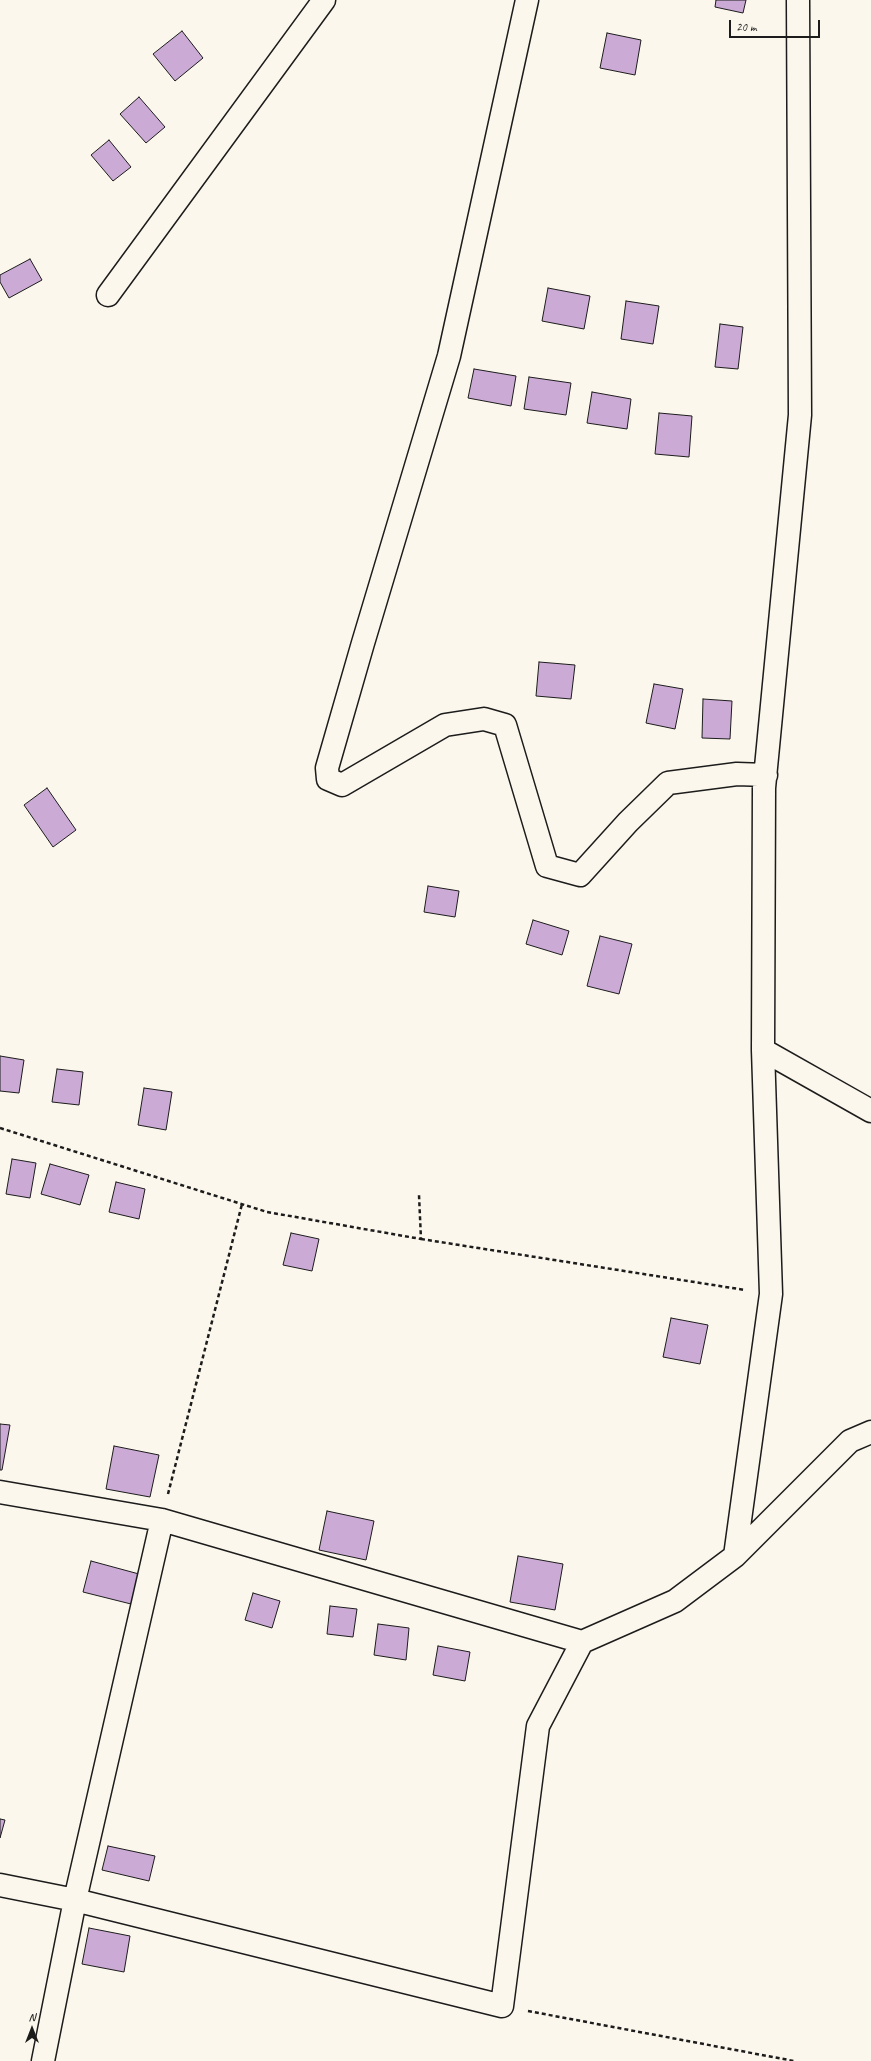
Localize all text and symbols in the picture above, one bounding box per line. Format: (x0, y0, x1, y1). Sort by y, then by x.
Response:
scale bar (731, 12, 822, 38)
text: 20 m (736, 19, 756, 35)
north arrow (12, 2009, 52, 2049)
text: N (29, 2010, 35, 2024)

